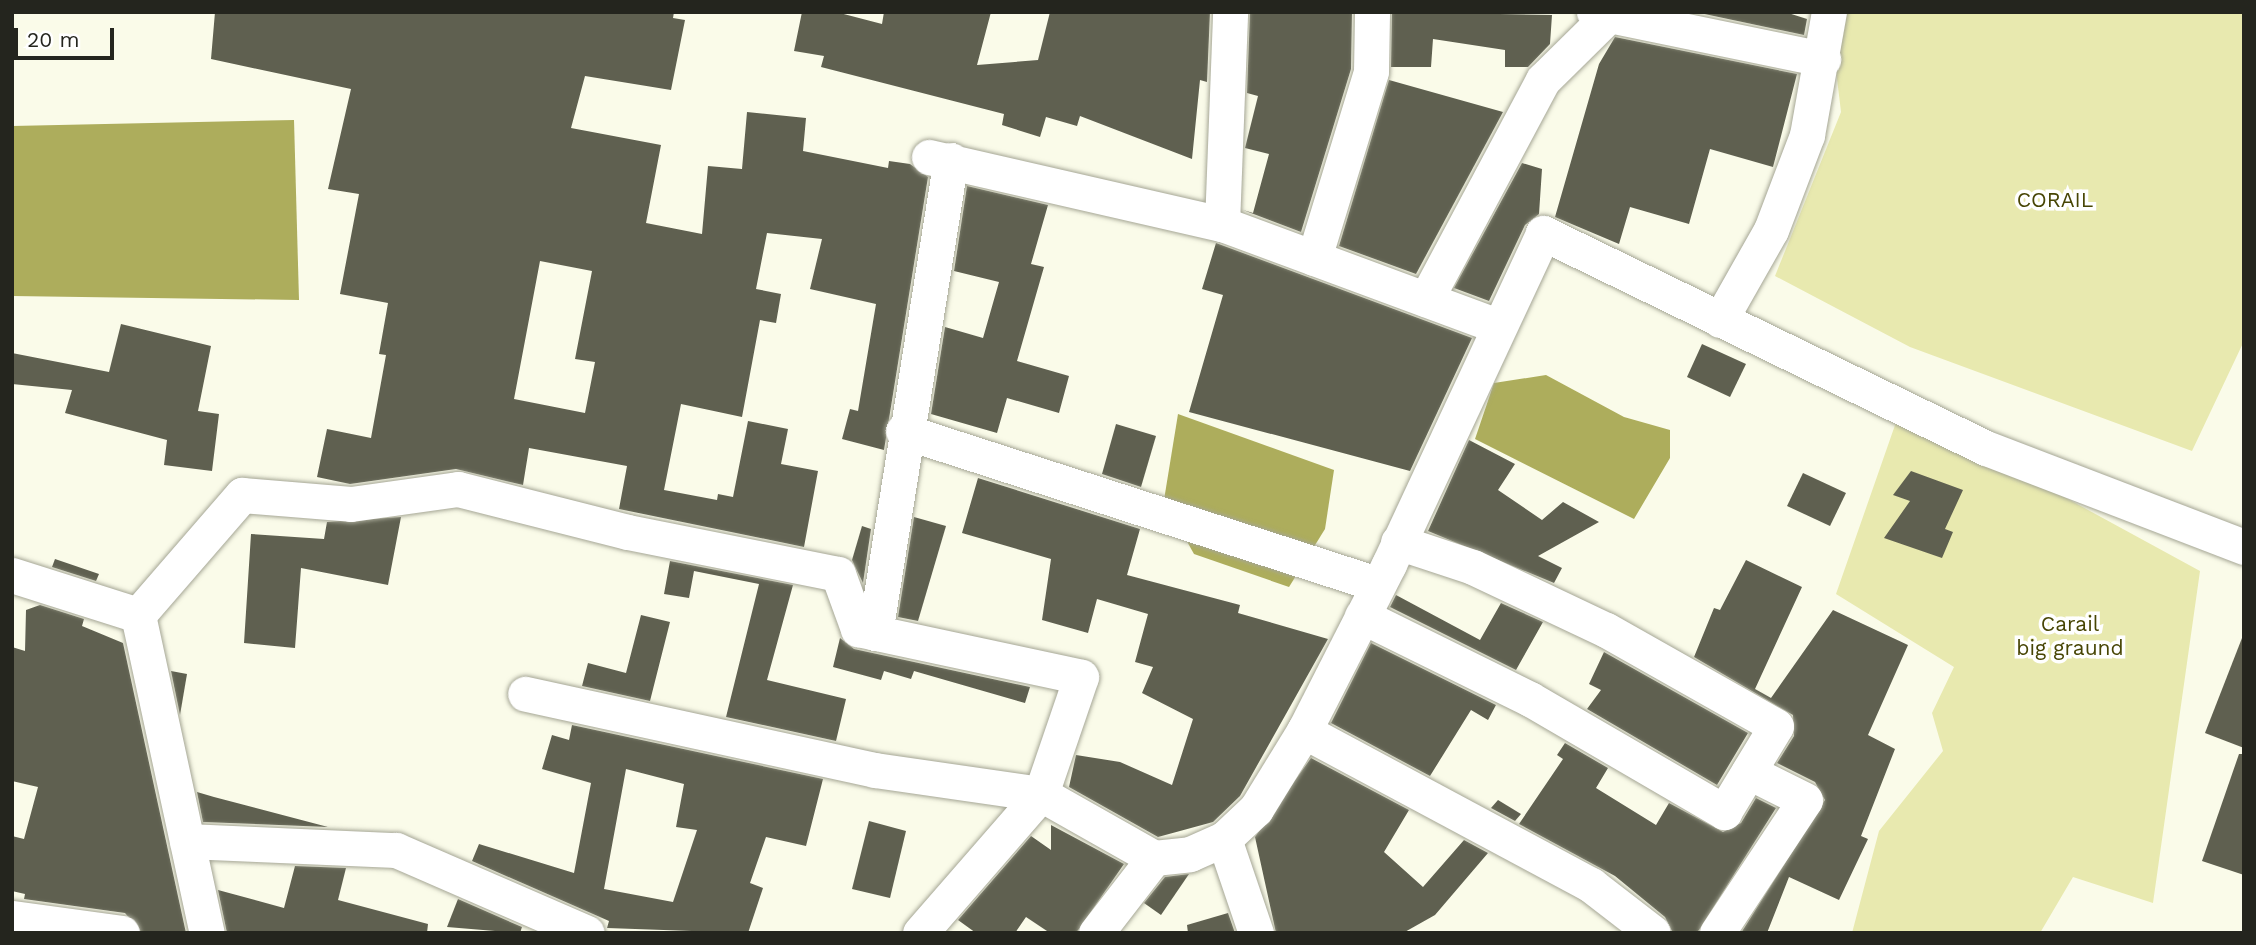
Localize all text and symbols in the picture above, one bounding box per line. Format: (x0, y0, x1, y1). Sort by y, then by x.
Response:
scale bar (18, 14, 117, 58)
text: 20 m (27, 27, 79, 52)
park label: CORAIL (2017, 187, 2093, 213)
park label: Carail big graund (2016, 611, 2124, 661)

